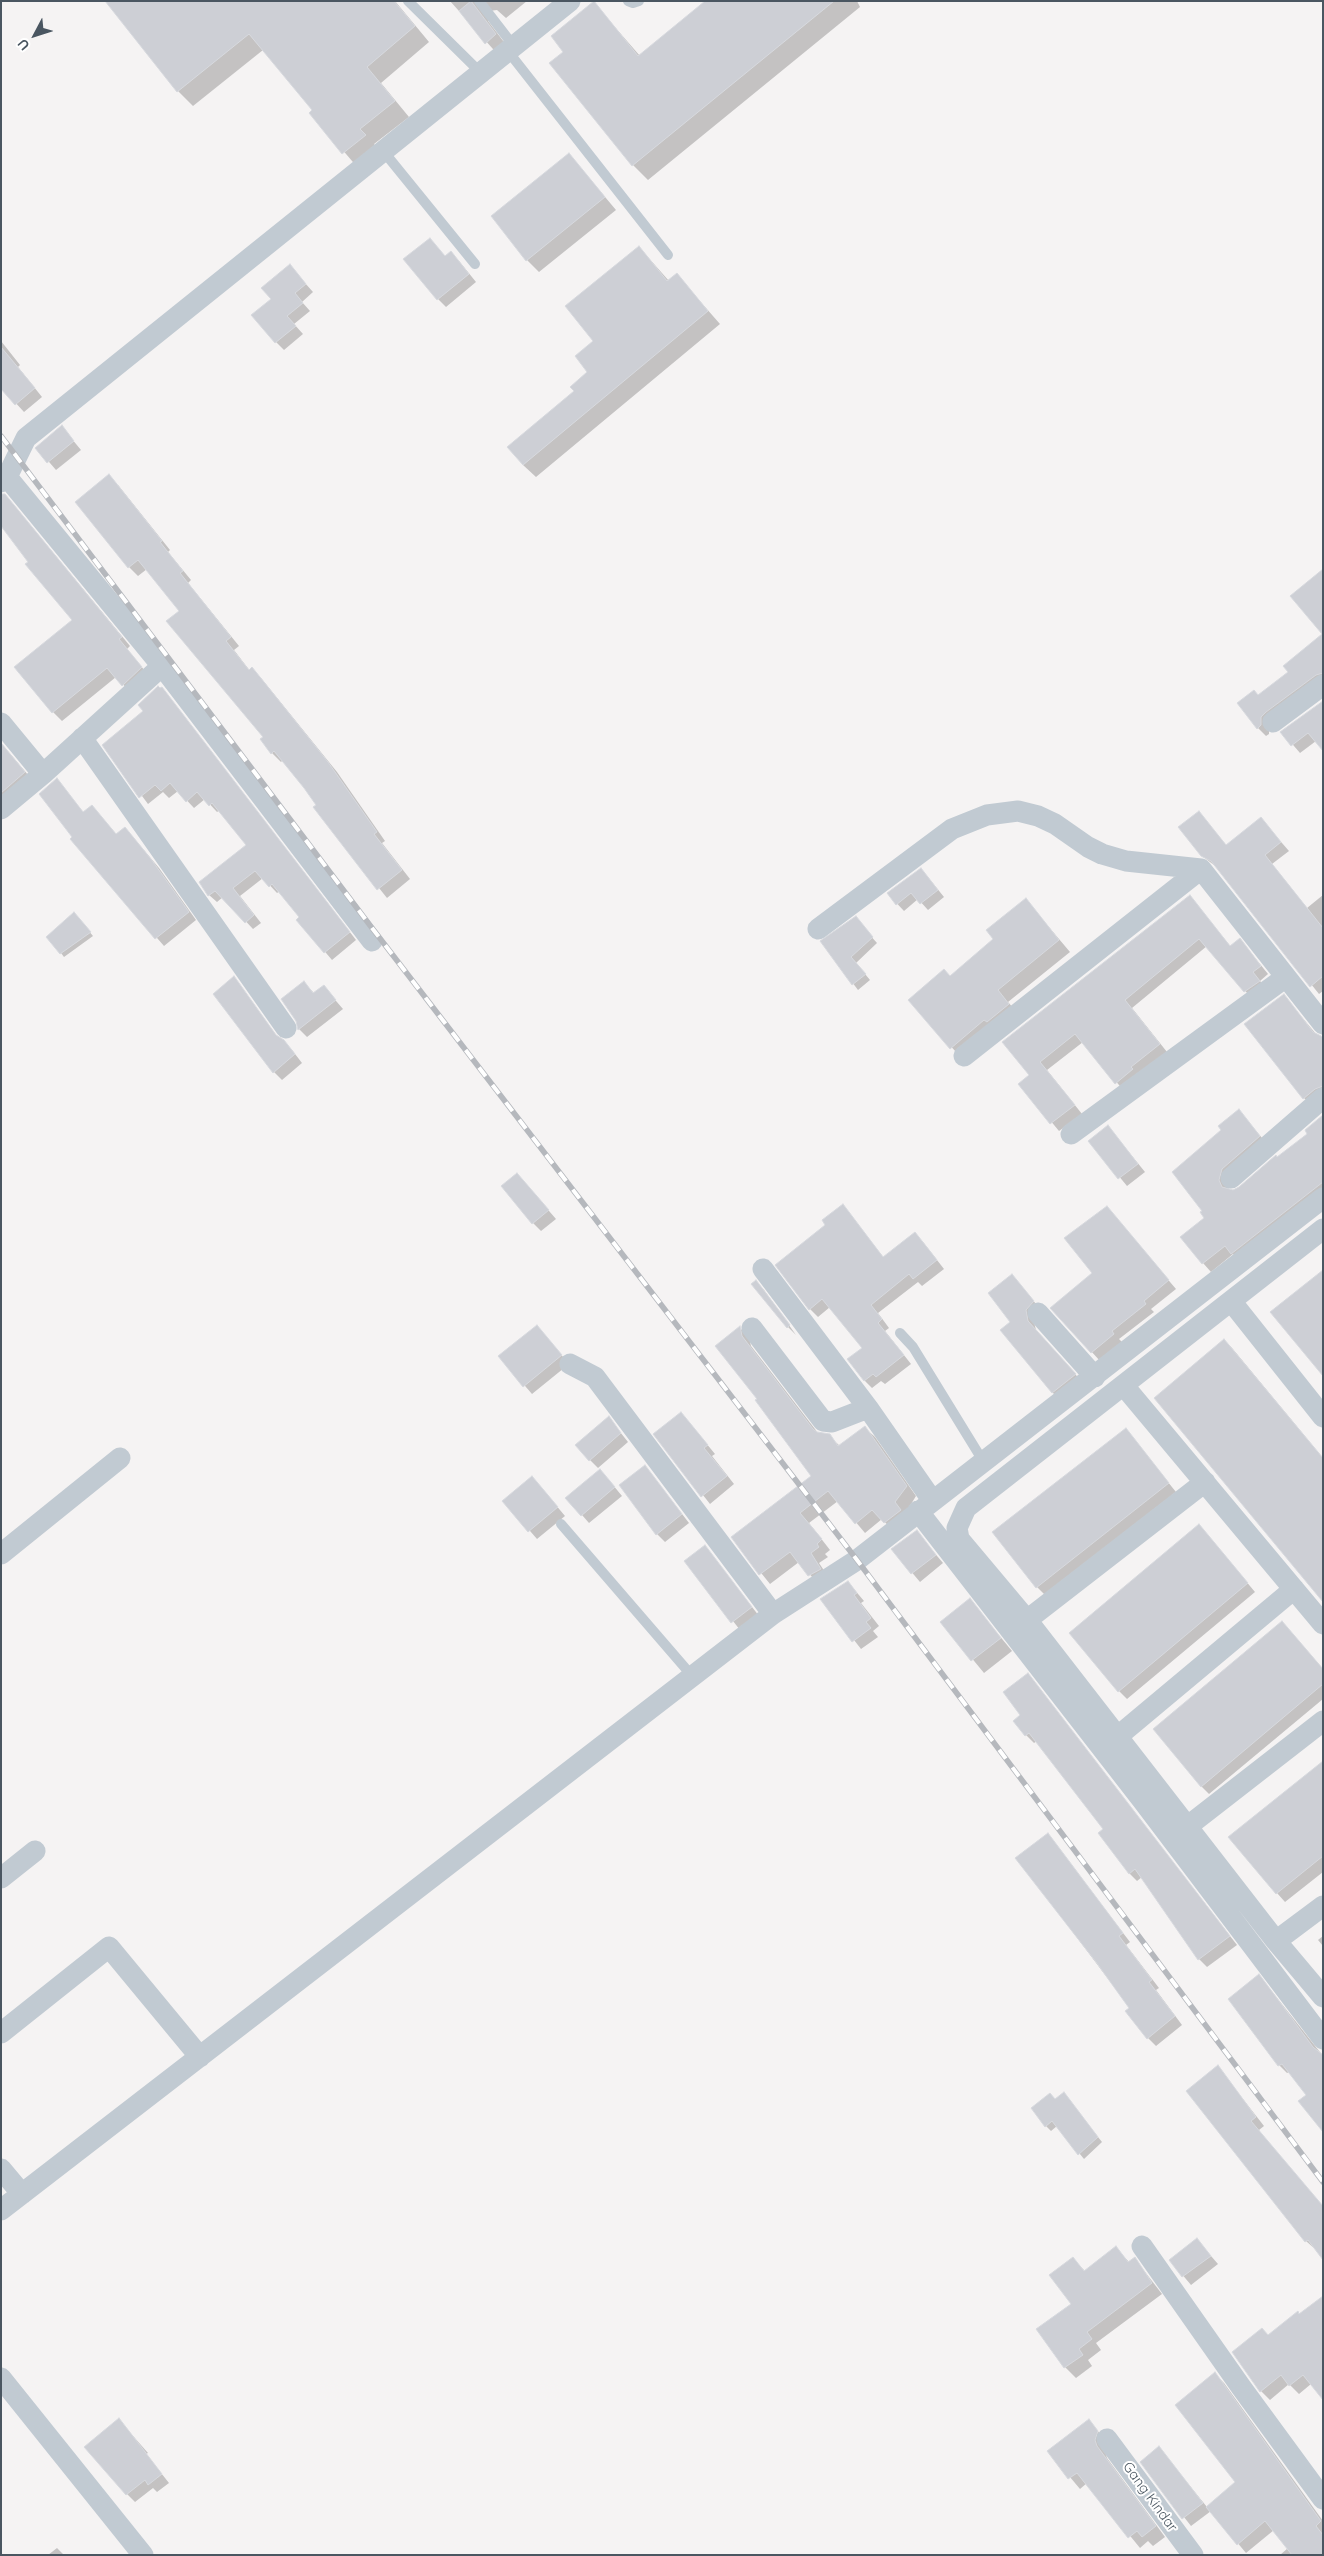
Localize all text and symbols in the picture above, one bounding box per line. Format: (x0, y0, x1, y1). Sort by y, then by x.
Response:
north arrow (10, 10, 60, 60)
text: U (13, 35, 34, 54)
street label: Gang Kindar (1119, 2459, 1181, 2535)

